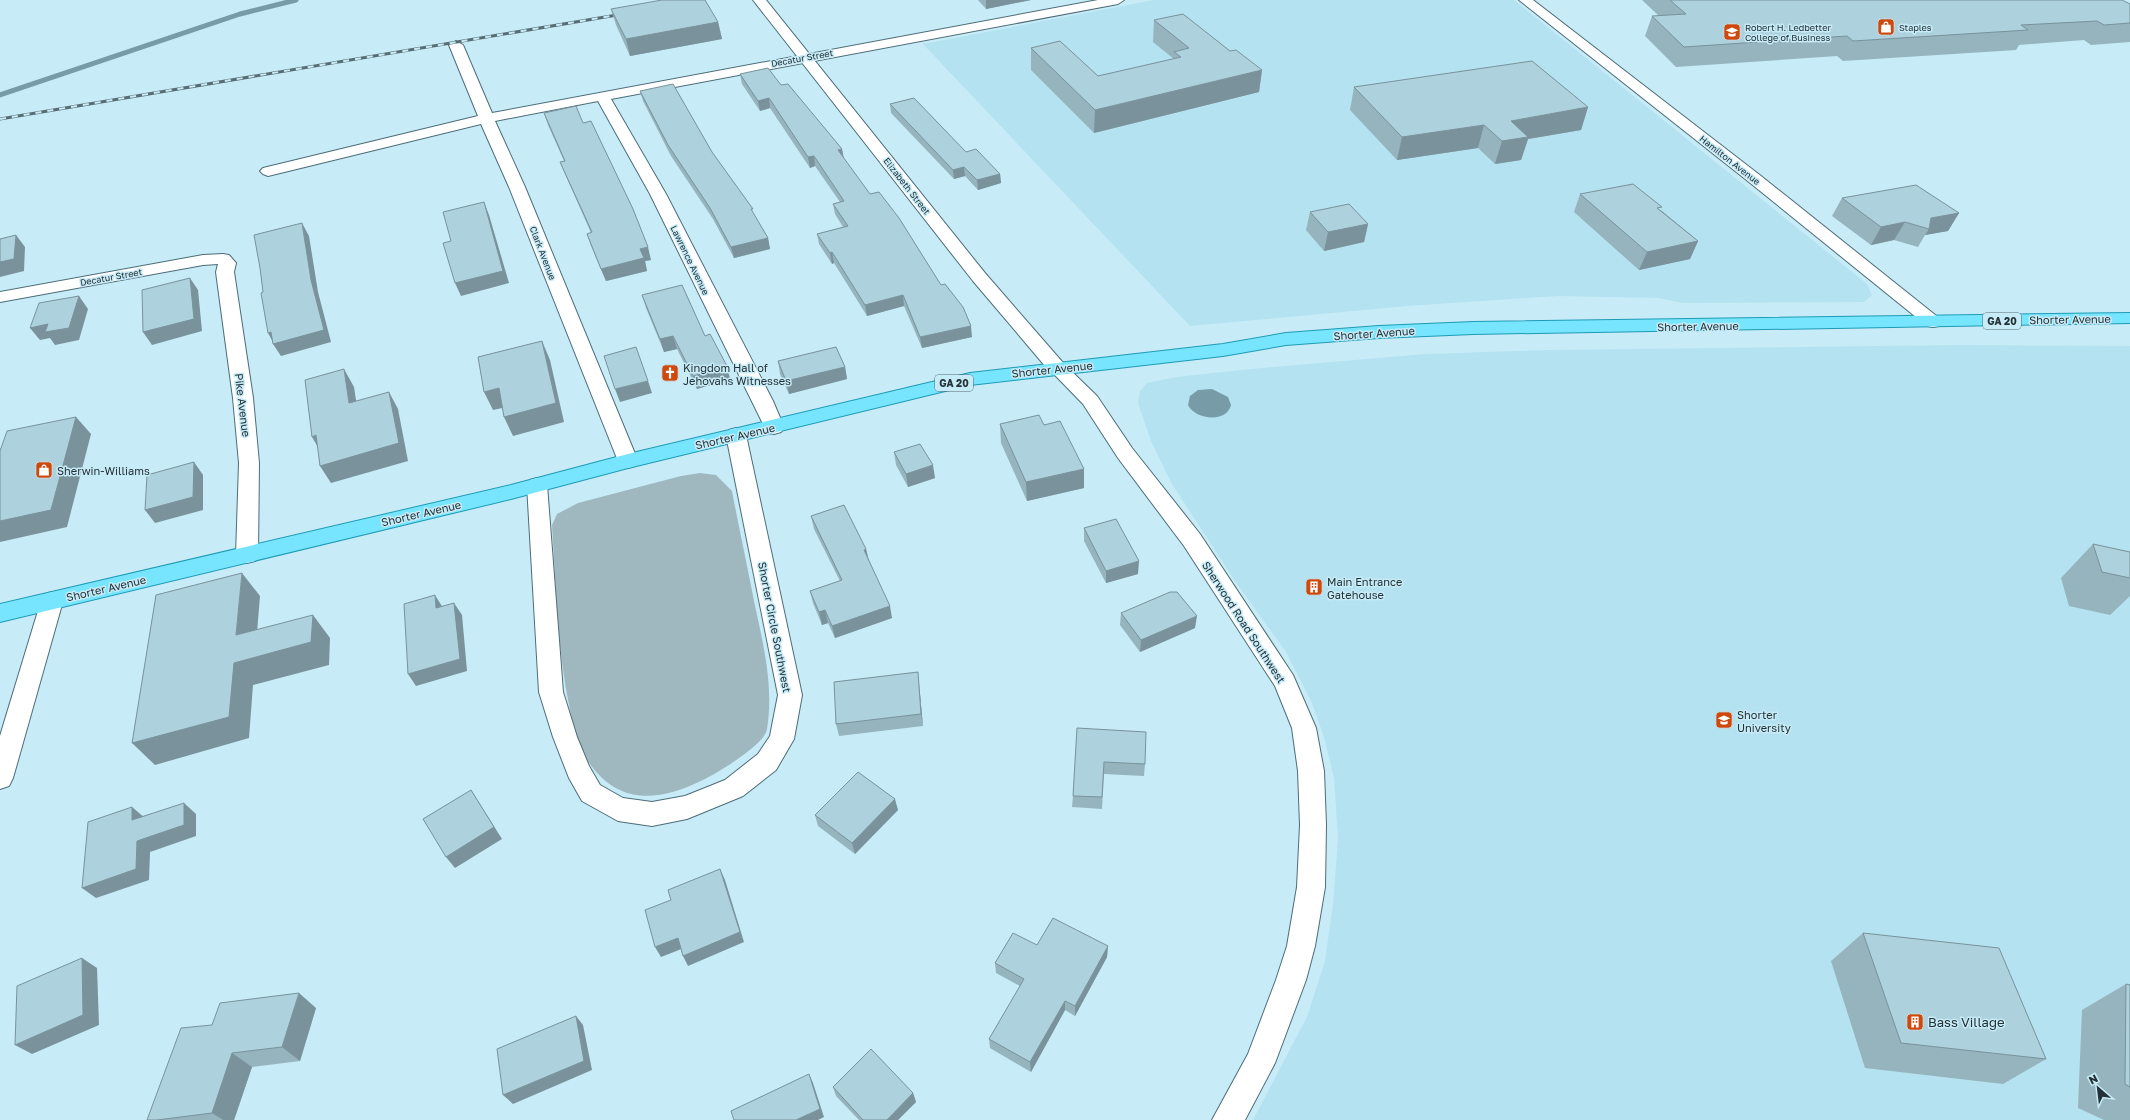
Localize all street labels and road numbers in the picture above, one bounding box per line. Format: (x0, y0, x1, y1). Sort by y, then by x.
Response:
street label: Decatur Street (770, 47, 834, 69)
street label: Hamilton Avenue (1698, 133, 1762, 187)
street label: Elizabeth Street (881, 155, 933, 217)
street label: Lawrence Avenue (668, 224, 712, 296)
street label: Clark Avenue (528, 225, 558, 281)
street label: Decatur Street (79, 266, 143, 288)
street label: Shorter Avenue (2029, 312, 2111, 326)
road number: GA 20 (1983, 313, 2021, 329)
street label: Shorter Avenue (1657, 319, 1739, 333)
street label: Shorter Avenue (1333, 324, 1415, 342)
street label: Shorter Avenue (1011, 358, 1093, 380)
street label: Pike Avenue (233, 372, 253, 438)
road number: GA 20 (935, 375, 973, 391)
street label: Shorter Avenue (694, 420, 776, 452)
street label: Shorter Avenue (380, 497, 462, 529)
street label: Sherwood Road Southwest (1200, 559, 1288, 685)
street label: Shorter Circle Southwest (756, 561, 794, 693)
street label: Shorter Avenue (65, 572, 147, 604)

